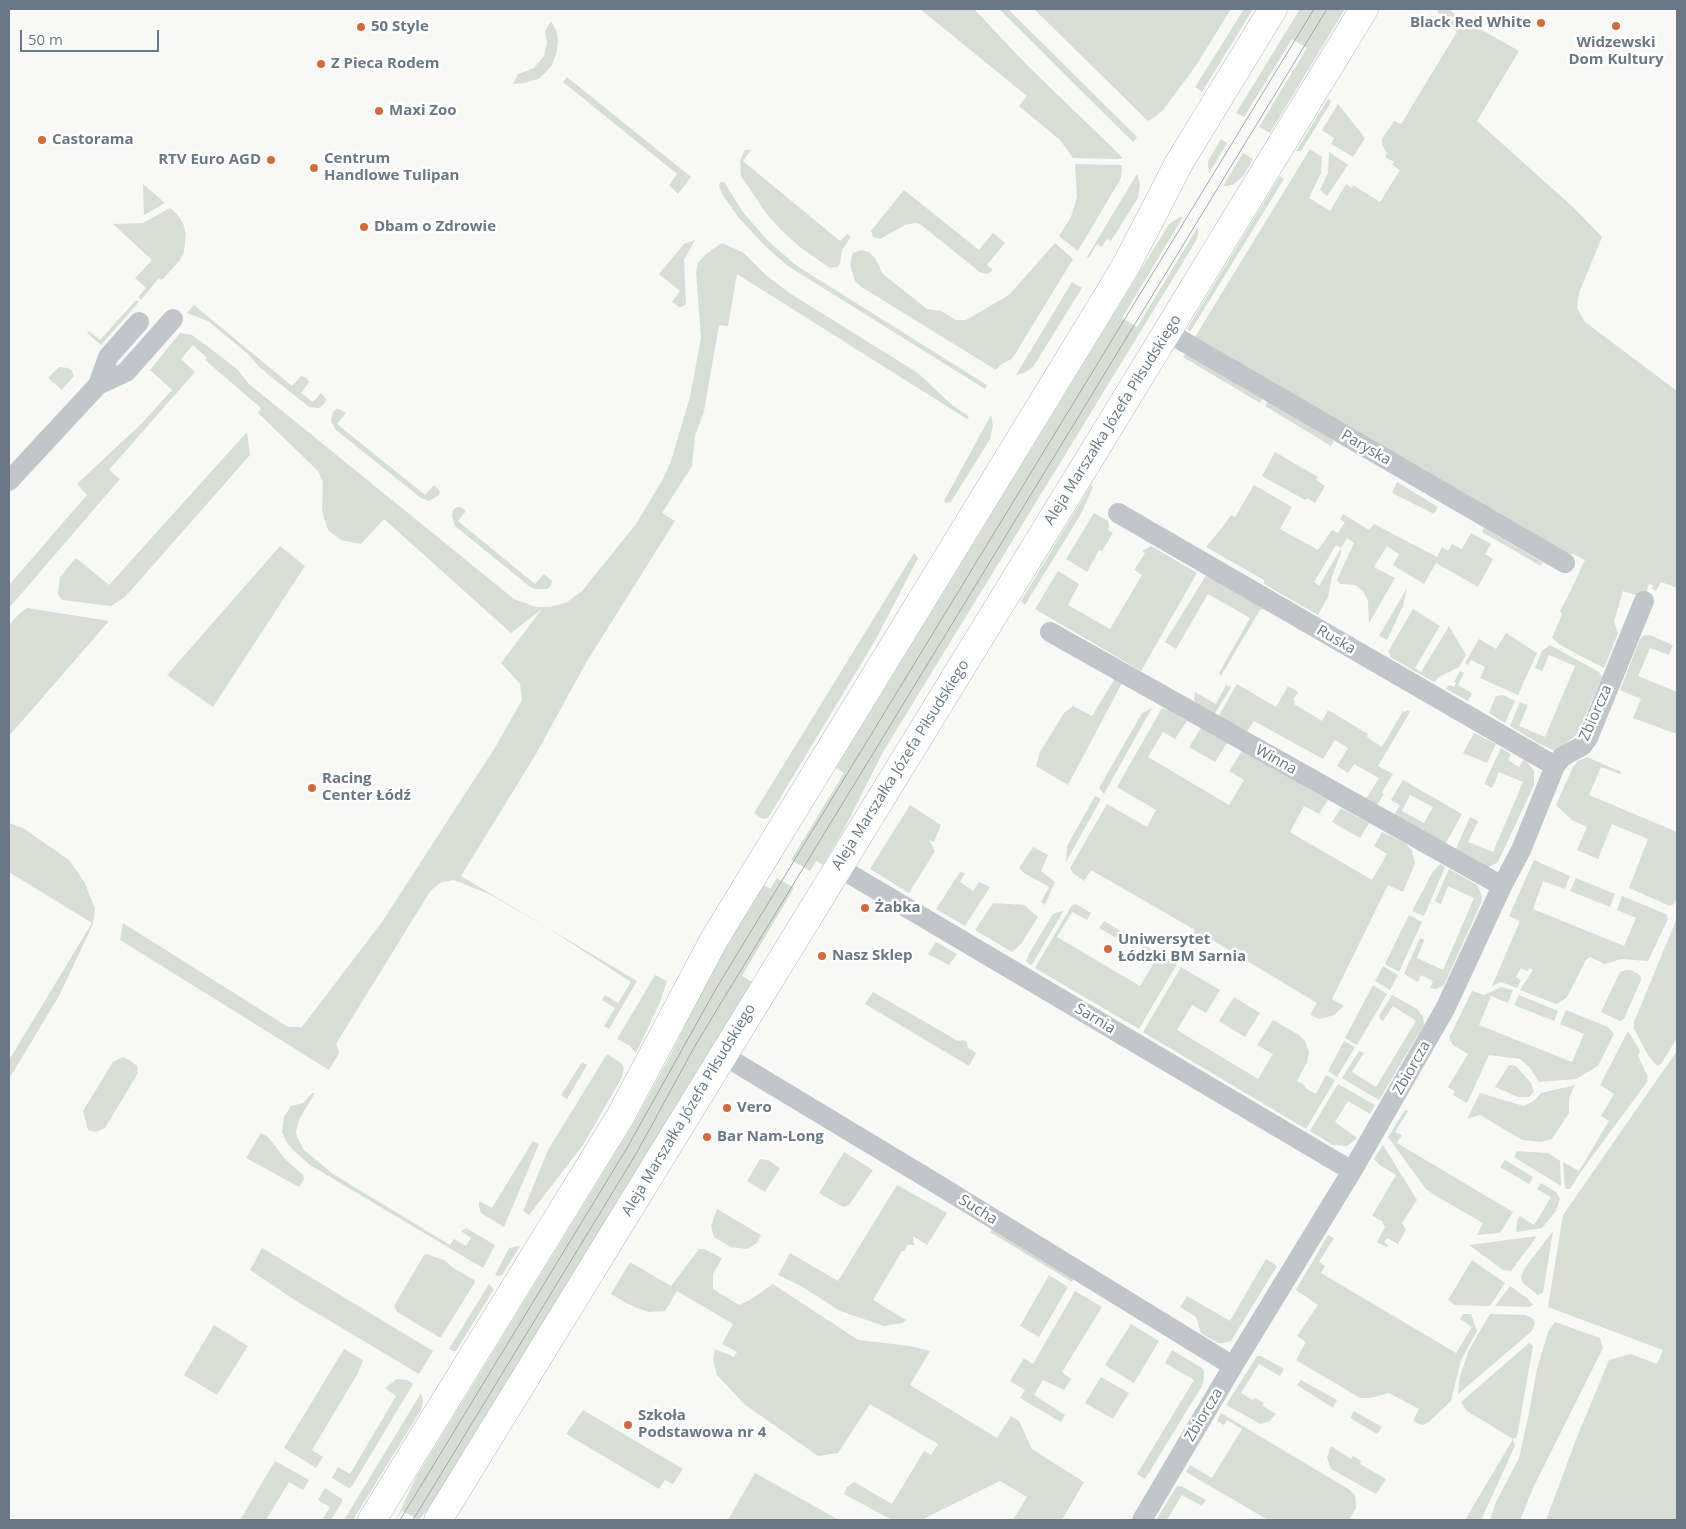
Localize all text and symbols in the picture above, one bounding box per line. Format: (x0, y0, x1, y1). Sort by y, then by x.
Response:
place label: Black Red White (1410, 14, 1531, 32)
marker: Black Red White (1535, 17, 1547, 29)
place label: 50 Style (371, 18, 429, 36)
scale bar (22, 20, 161, 52)
marker: Widzewski Dom Kultury (1610, 20, 1622, 32)
marker: 50 Style (355, 21, 367, 33)
text: 50 m (28, 29, 63, 49)
place label: Widzewski Dom Kultury (1568, 34, 1664, 69)
place label: Z Pieca Rodem (331, 55, 439, 73)
marker: Z Pieca Rodem (315, 58, 327, 70)
place label: Maxi Zoo (389, 102, 457, 120)
marker: Maxi Zoo (373, 105, 385, 117)
place label: Castorama (52, 131, 134, 149)
marker: Castorama (36, 134, 48, 146)
place label: Centrum Handlowe Tulipan (324, 150, 459, 185)
place label: RTV Euro AGD (158, 151, 261, 169)
marker: RTV Euro AGD (265, 154, 277, 166)
marker: Centrum Handlowe Tulipan (308, 162, 320, 174)
place label: Dbam o Zdrowie (374, 218, 496, 236)
marker: Dbam o Zdrowie (358, 221, 370, 233)
street label: Aleja Marszałka Józefa Piłsudskiego (1041, 312, 1185, 528)
street label: Paryska (1338, 427, 1394, 469)
street label: Ruska (1313, 622, 1359, 658)
street label: Aleja Marszałka Józefa Piłsudskiego (829, 657, 973, 873)
street label: Zbiorcza (1576, 682, 1616, 744)
street label: Winna (1252, 741, 1300, 779)
place label: Racing Center Łódź (322, 770, 411, 805)
marker: Racing Center Łódź (306, 782, 318, 794)
place label: Żabka (875, 899, 921, 917)
marker: Żabka (859, 902, 871, 914)
place label: Uniwersytet Łódzki BM Sarnia (1118, 931, 1246, 966)
marker: Uniwersytet Łódzki BM Sarnia (1102, 943, 1114, 955)
place label: Nasz Sklep (832, 947, 912, 965)
marker: Nasz Sklep (816, 950, 828, 962)
street label: Sarnia (1072, 1000, 1118, 1038)
street label: Aleja Marszałka Józefa Piłsudskiego (618, 1001, 760, 1219)
street label: Zbiorcza (1389, 1038, 1435, 1098)
place label: Vero (737, 1099, 772, 1117)
marker: Vero (721, 1102, 733, 1114)
place label: Bar Nam-Long (717, 1128, 824, 1146)
marker: Bar Nam-Long (701, 1131, 713, 1143)
street label: Sucha (955, 1191, 1001, 1229)
street label: Zbiorcza (1181, 1385, 1227, 1445)
place label: Szkoła Podstawowa nr 4 (638, 1407, 766, 1442)
marker: Szkoła Podstawowa nr 4 (622, 1419, 634, 1431)

